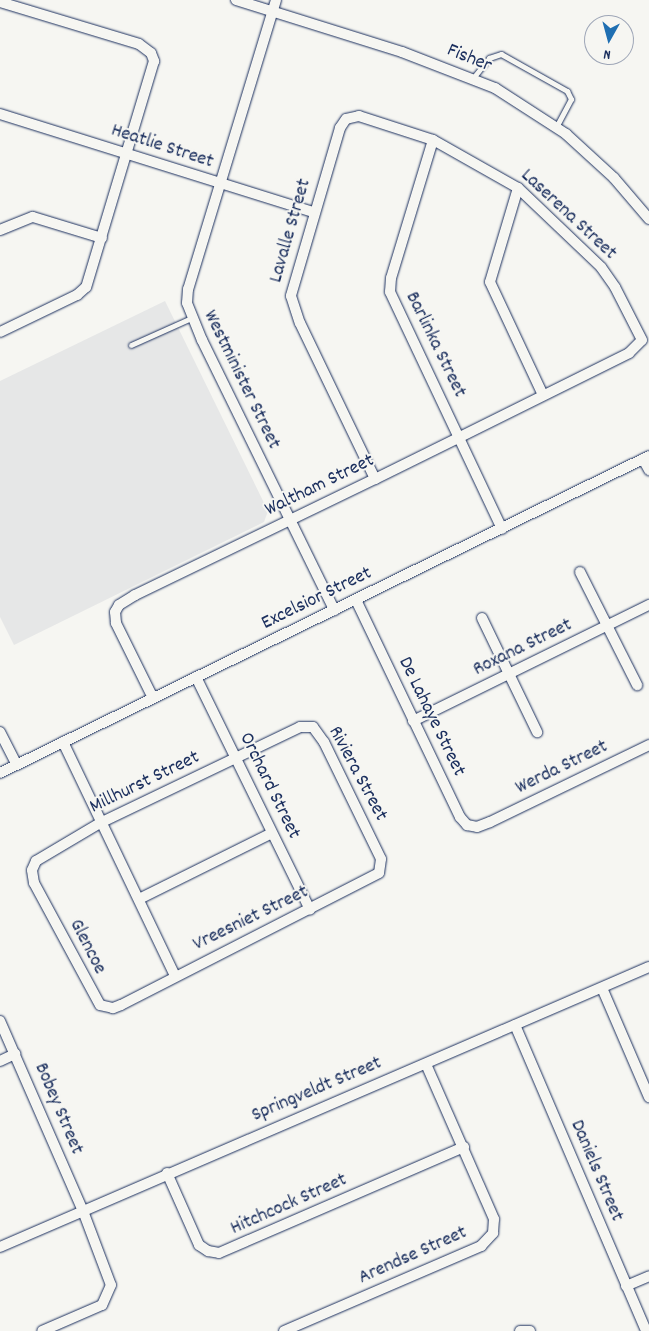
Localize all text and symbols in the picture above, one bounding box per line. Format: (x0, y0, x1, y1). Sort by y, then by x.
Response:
north arrow (584, 15, 634, 65)
street label: Fisher (443, 39, 495, 79)
text: N (603, 44, 612, 64)
street label: Heatlie Street (108, 119, 216, 175)
street label: Laserena Street (515, 164, 621, 266)
street label: Lavalle Street (265, 176, 317, 286)
street label: Barlinka Street (399, 288, 471, 402)
street label: Westminister Street (197, 307, 285, 453)
street label: Waltham Street (262, 449, 378, 523)
street label: Excelsior Street (258, 562, 376, 636)
street label: Roxana Street (470, 614, 576, 682)
street label: De Lahaye Street (392, 653, 470, 781)
street label: Riviera Street (322, 722, 392, 826)
street label: Orchard Street (233, 729, 305, 843)
street label: Werda Street (512, 735, 612, 801)
street label: Millhurst Street (86, 746, 204, 820)
street label: Vreesniet Street (189, 881, 313, 957)
street label: Glencoe (63, 915, 111, 979)
street label: Springveldt Street (248, 1052, 386, 1128)
street label: Bobey Street (28, 1060, 88, 1158)
street label: Daniels Street (564, 1117, 628, 1225)
street label: Hitchcock Street (227, 1169, 351, 1241)
street label: Arendse Street (355, 1221, 471, 1291)

